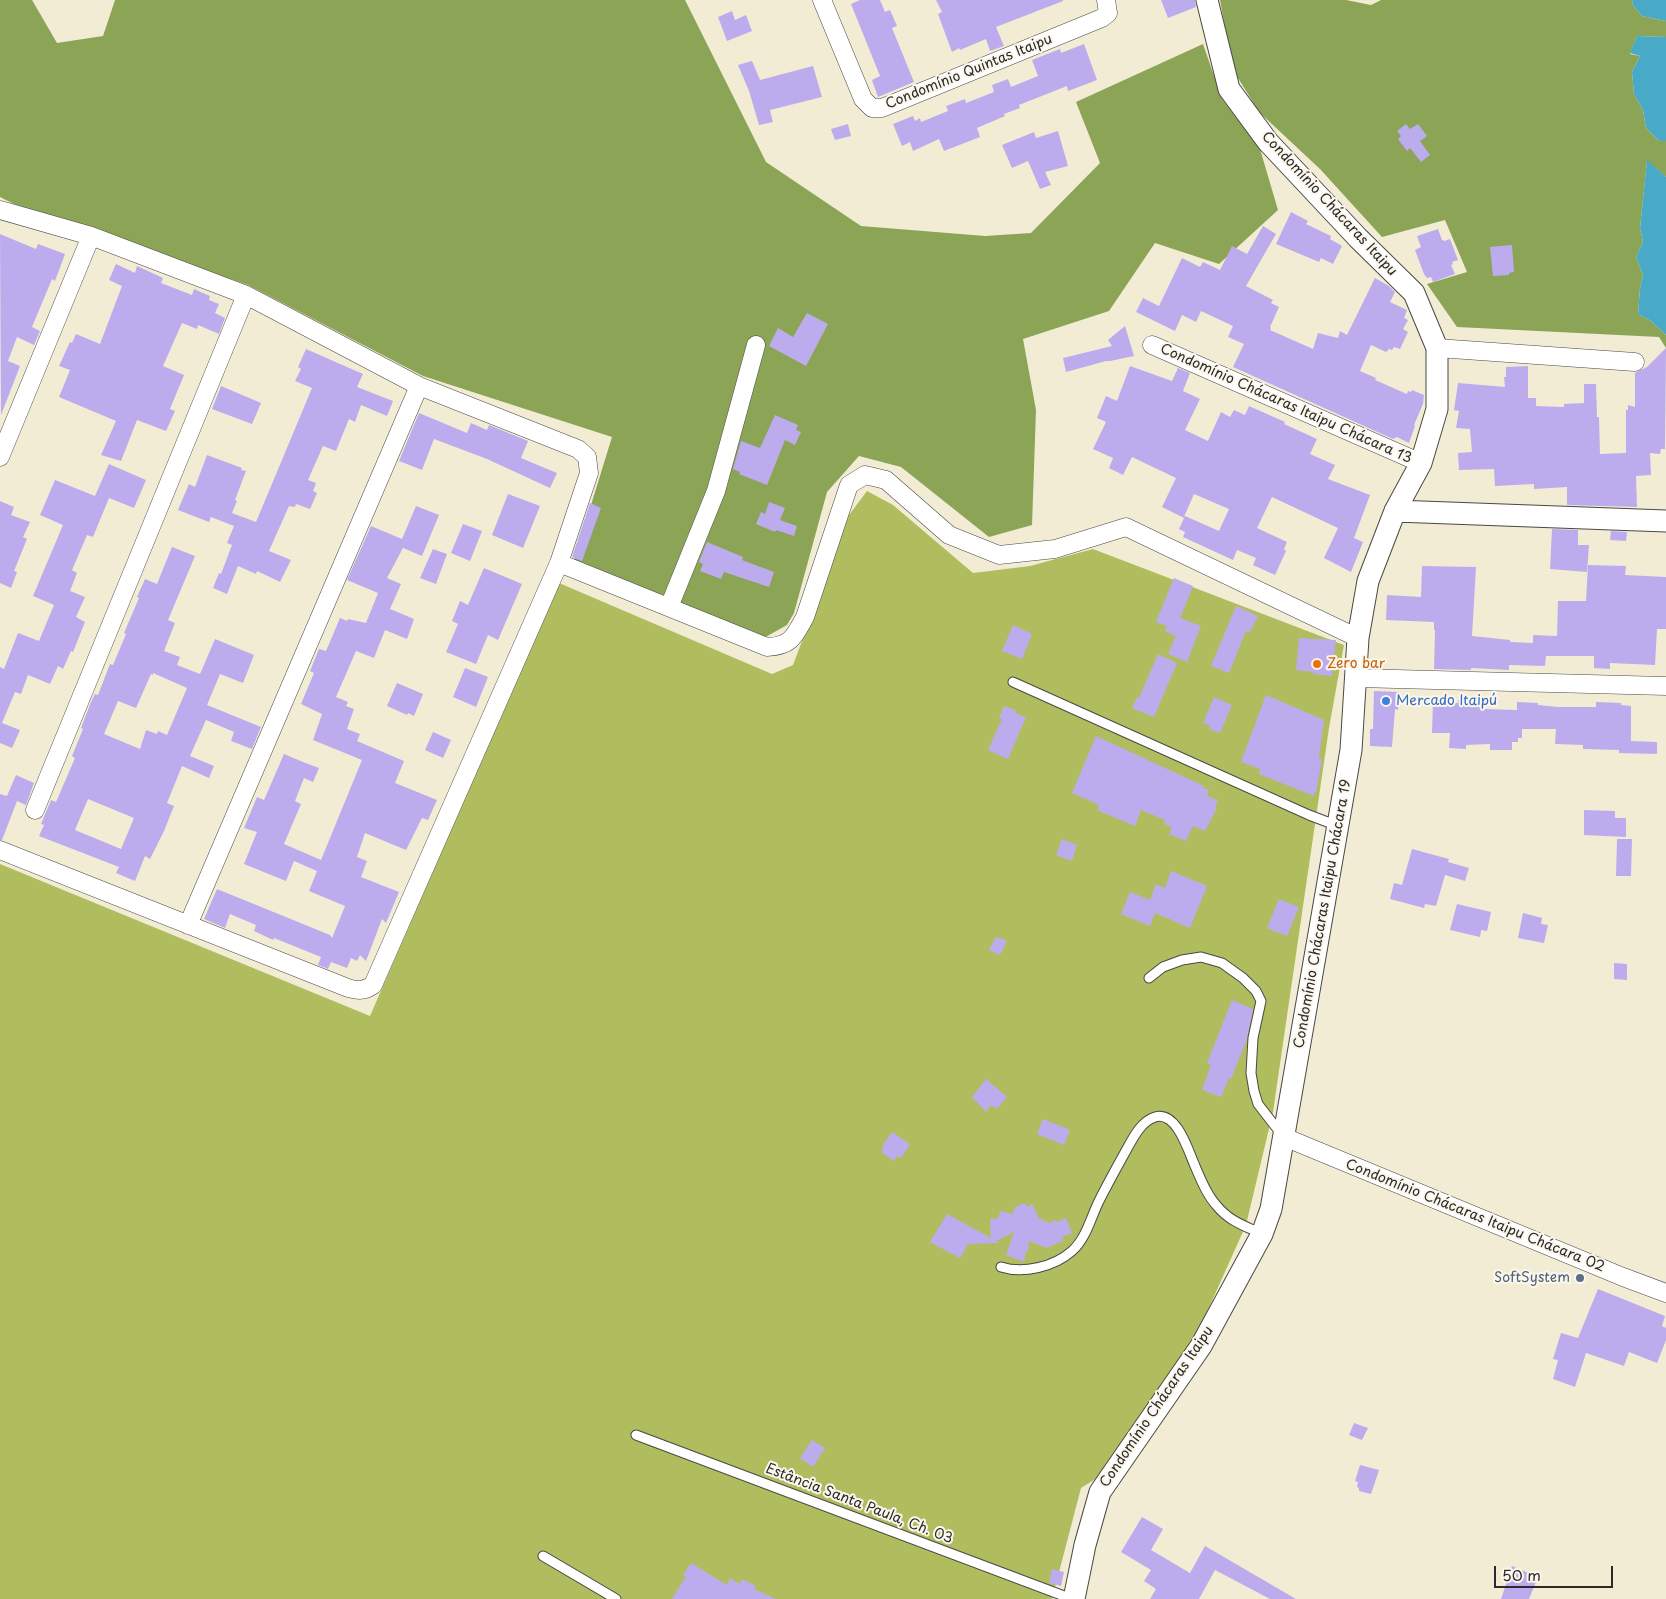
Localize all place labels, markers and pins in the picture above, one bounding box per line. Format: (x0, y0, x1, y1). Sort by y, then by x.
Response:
place label: Zero bar (1327, 656, 1385, 672)
marker: Zero bar (1311, 658, 1323, 670)
place label: Mercado Itaipú (1396, 693, 1497, 709)
marker: Mercado Itaipú (1380, 695, 1392, 707)
place label: SoftSystem (1494, 1270, 1570, 1286)
marker: SoftSystem (1574, 1272, 1586, 1284)

